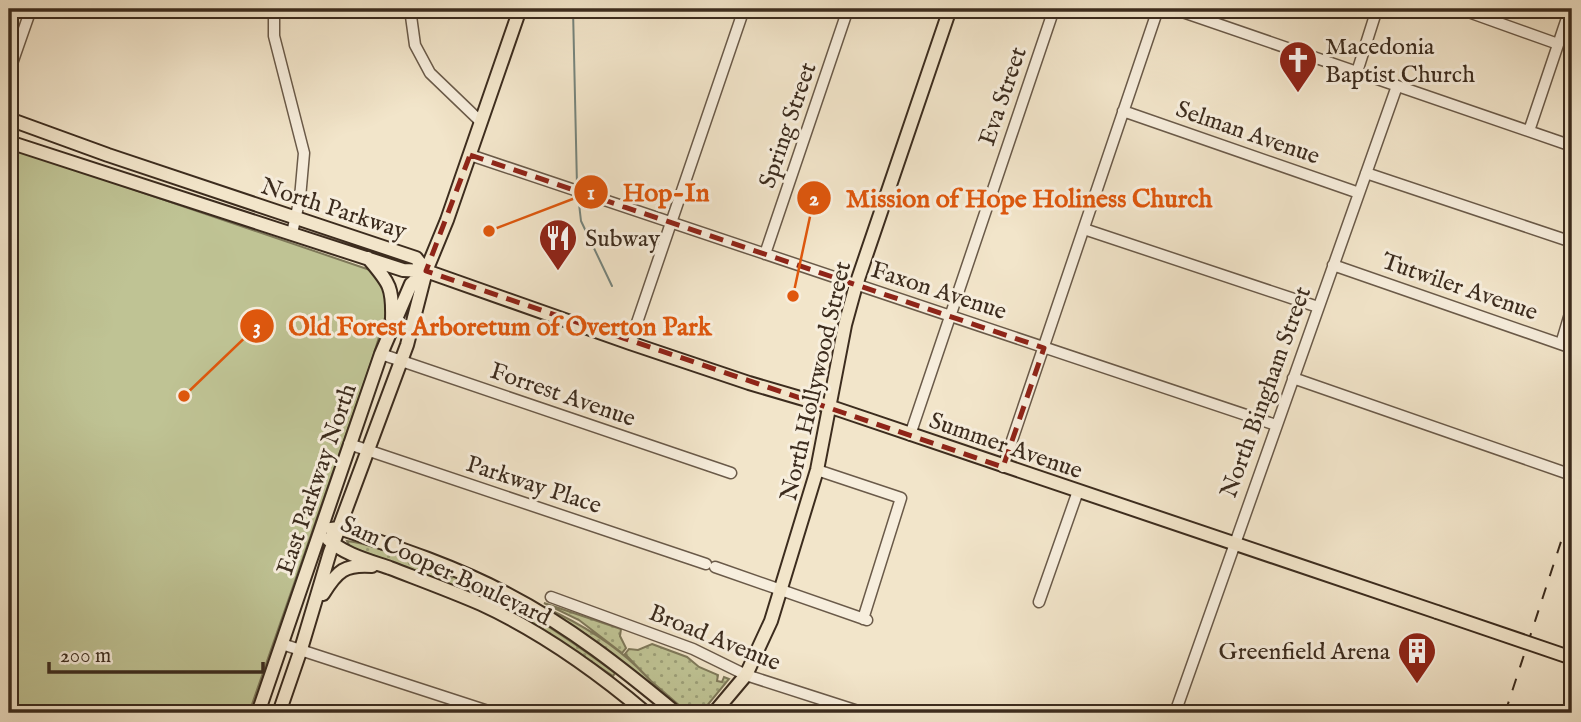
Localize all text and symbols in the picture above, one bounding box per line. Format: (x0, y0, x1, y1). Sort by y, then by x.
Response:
place label: Macedonia Baptist Church (1325, 32, 1475, 91)
church icon: Macedonia Baptist Church (1277, 39, 1319, 94)
street label: Eva Street (972, 43, 1035, 150)
street label: Spring Street (752, 58, 824, 193)
street label: Selman Avenue (1171, 94, 1324, 173)
callout: Hop-In (573, 168, 724, 215)
street label: North Parkway (257, 171, 410, 248)
callout: Mission of Hope Holiness Church (797, 174, 1226, 221)
text: Hop-In (622, 177, 710, 210)
text: 1 (587, 180, 595, 207)
text: Mission of Hope Holiness Church (846, 183, 1213, 216)
text: 2 (809, 186, 819, 213)
restaurant icon: Subway (537, 217, 579, 272)
place label: Subway (585, 224, 660, 255)
street label: Tutwiler Avenue (1377, 246, 1542, 329)
street label: Faxon Avenue (867, 255, 1010, 328)
street label: North Hollywood Street (774, 259, 859, 504)
street label: North Bingham Street (1214, 283, 1319, 502)
callout: Old Forest Arboretum of Overton Park (240, 302, 726, 349)
text: Old Forest Arboretum of Overton Park (288, 311, 713, 344)
text: 3 (253, 314, 261, 341)
street label: Forrest Avenue (486, 356, 639, 435)
street label: East Parkway North (270, 380, 365, 579)
street label: Summer Avenue (925, 406, 1086, 487)
street label: Parkway Place (462, 449, 605, 522)
street label: Sam Cooper Boulevard (335, 509, 556, 634)
street label: Broad Avenue (644, 598, 785, 679)
building icon: Greenfield Arena (1396, 630, 1438, 685)
scale bar (49, 631, 262, 675)
place label: Greenfield Arena (1219, 637, 1391, 668)
text: 200 m (60, 643, 111, 670)

